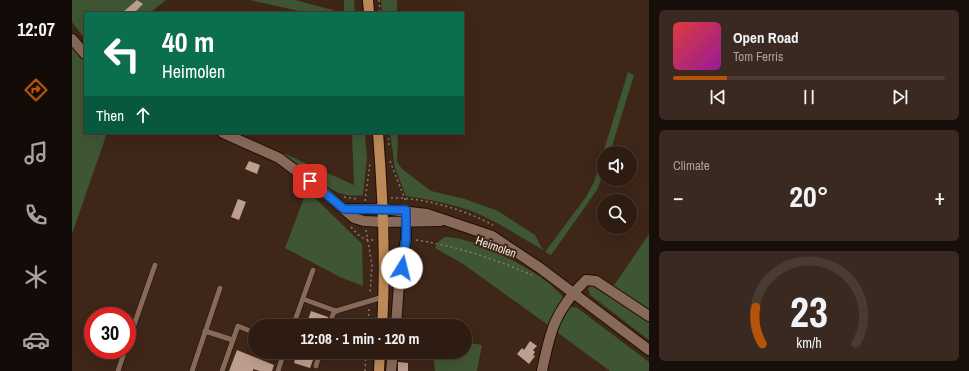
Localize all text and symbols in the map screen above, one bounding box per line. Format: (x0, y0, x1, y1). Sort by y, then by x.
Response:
text: 12:07 (17, 17, 55, 42)
text: 40 m (162, 23, 214, 61)
text: Open Road (733, 27, 799, 48)
icon: left (96, 28, 148, 80)
text: Tom Ferris (733, 48, 783, 65)
text: Heimolen (162, 59, 225, 84)
icon: directions (22, 76, 50, 104)
icon: previous (707, 86, 729, 108)
icon: pause (798, 86, 820, 108)
icon: next (889, 86, 911, 108)
icon: ahead (132, 104, 154, 126)
text: Then (96, 105, 124, 126)
icon: music (22, 139, 50, 167)
map controls (597, 146, 637, 234)
button: sound (597, 146, 637, 186)
text: Climate (673, 157, 710, 174)
pin (293, 164, 327, 198)
icon: arrive (299, 170, 321, 192)
text: 20° (789, 176, 829, 216)
text: − (673, 182, 684, 212)
text: + (934, 182, 945, 212)
button: search (597, 194, 637, 234)
icon: phone (22, 201, 50, 229)
street label: Heimolen (473, 232, 519, 262)
position arrow (381, 247, 423, 289)
icon: climate (22, 263, 50, 291)
text: 23 (790, 284, 828, 340)
speed limit sign: 30 (84, 307, 136, 359)
icon: car (22, 326, 50, 354)
text: 12:08 · 1 min · 120 m (301, 328, 419, 349)
text: km/h (796, 332, 822, 351)

